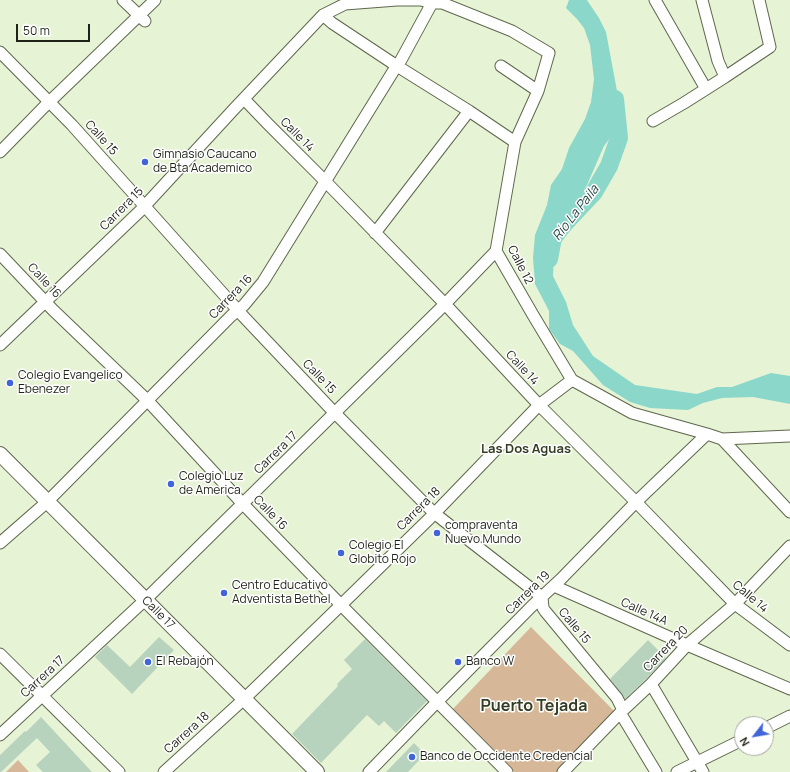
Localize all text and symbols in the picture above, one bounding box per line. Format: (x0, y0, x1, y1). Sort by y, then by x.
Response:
scale bar (18, 16, 92, 42)
text: 50 m (23, 22, 50, 39)
street label: Calle 14 (277, 115, 317, 155)
street label: Calle 15 (82, 118, 120, 158)
place label: Gimnasio Caucano de Bta Academico (153, 148, 257, 176)
marker: Gimnasio Caucano de Bta Academico (140, 157, 150, 167)
water label: Río La Paila (550, 182, 602, 244)
street label: Carrera 15 (97, 184, 147, 234)
street label: Calle 12 (504, 243, 536, 287)
street label: Calle 16 (24, 261, 64, 301)
street label: Carrera 16 (206, 272, 256, 322)
street label: Calle 14 (502, 348, 542, 388)
street label: Calle 15 (299, 357, 339, 397)
place label: Colegio Evangelico Ebenezer (18, 369, 123, 397)
marker: Colegio Evangelico Ebenezer (5, 378, 15, 388)
street label: Carrera 17 (251, 429, 301, 477)
district label: Las Dos Aguas (481, 441, 571, 457)
place label: Colegio Luz de America (179, 470, 244, 498)
marker: Colegio Luz de America (166, 479, 176, 489)
street label: Carrera 18 (394, 484, 444, 534)
street label: Calle 16 (250, 493, 290, 533)
place label: compraventa Nuevo Mundo (445, 519, 521, 547)
marker: compraventa Nuevo Mundo (432, 528, 442, 538)
place label: Colegio El Globito Rojo (349, 539, 416, 567)
marker: Colegio El Globito Rojo (336, 548, 346, 558)
street label: Carrera 19 (503, 568, 553, 618)
street label: Calle 14 (729, 578, 771, 616)
place label: Centro Educativo Adventista Bethel (232, 579, 330, 607)
marker: Centro Educativo Adventista Bethel (219, 588, 229, 598)
street label: Calle 17 (138, 593, 178, 633)
street label: Calle 14A (618, 595, 670, 629)
street label: Calle 15 (555, 605, 593, 647)
street label: Carrera 20 (641, 623, 691, 675)
street label: Carrera 17 (18, 653, 68, 701)
place label: El Rebajón (156, 655, 214, 669)
place label: Banco W (466, 655, 514, 669)
marker: El Rebajón (143, 657, 153, 667)
marker: Banco W (453, 657, 463, 667)
district label: Puerto Tejada (481, 697, 587, 717)
street label: Carrera 18 (162, 709, 212, 757)
north arrow (734, 716, 774, 756)
text: N (736, 735, 753, 749)
place label: Banco de Occidente Credencial (420, 750, 593, 764)
marker: Banco de Occidente Credencial (407, 752, 417, 762)

